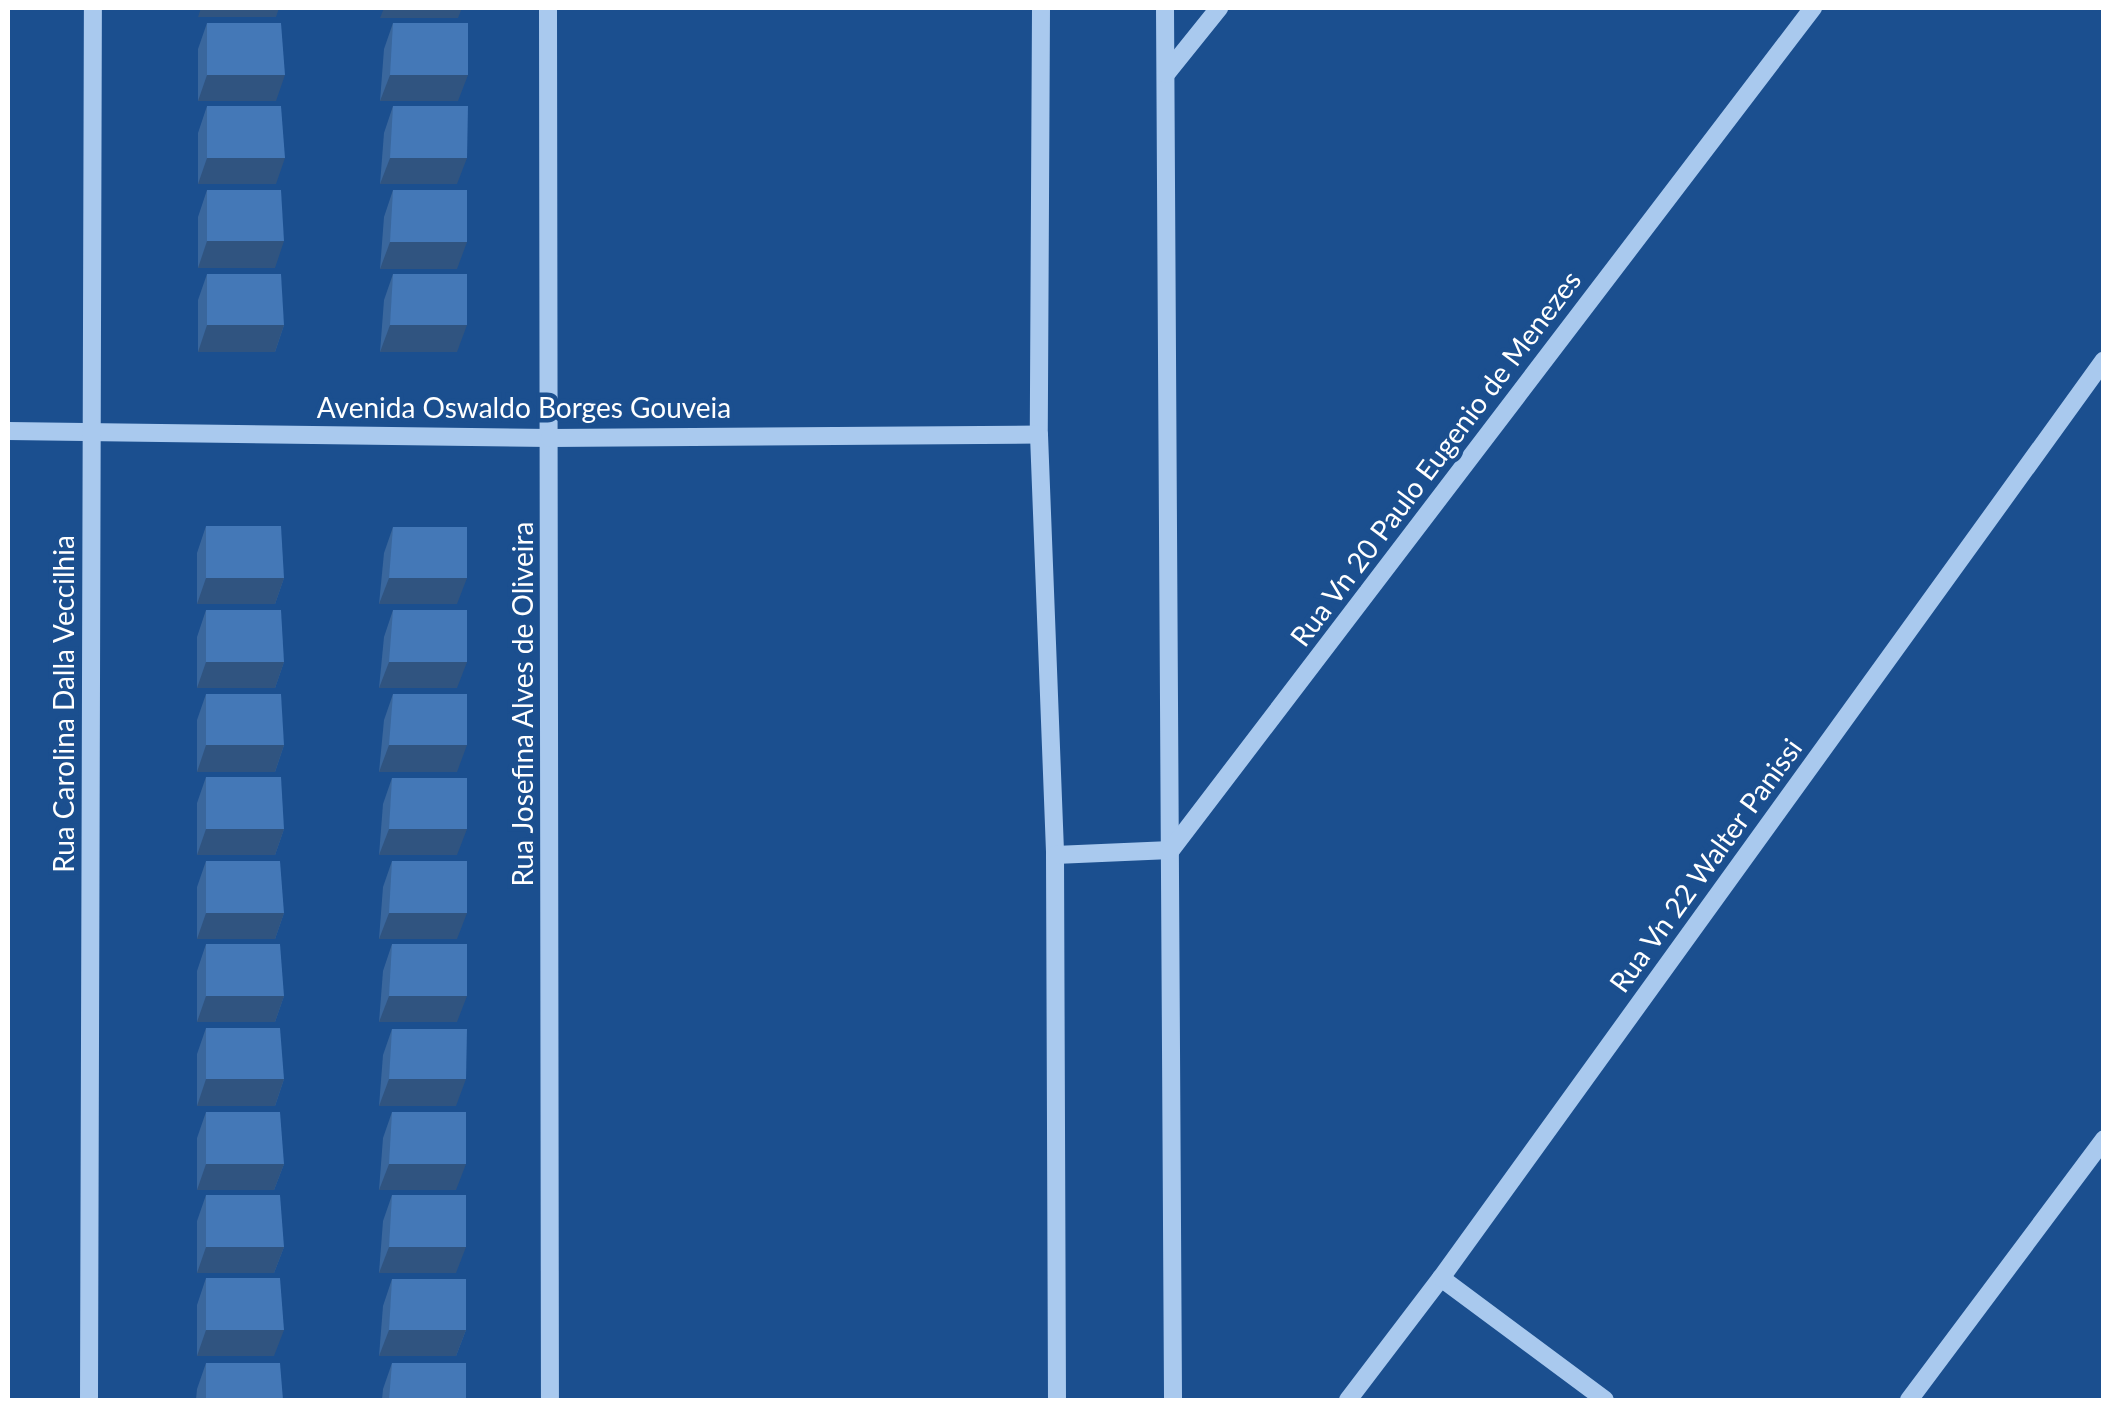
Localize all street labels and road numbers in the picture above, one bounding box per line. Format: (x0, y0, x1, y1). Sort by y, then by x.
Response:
street label: Rua Vn 20 Paulo Eugenio de Menezes (1282, 263, 1588, 653)
street label: Avenida Oswaldo Borges Gouveia (317, 390, 731, 424)
street label: Rua Josefina Alves de Oliveira (505, 521, 539, 887)
street label: Rua Carolina Dalla Veccilhia (46, 535, 80, 873)
street label: Rua Vn 22 Walter Panissi (1601, 731, 1809, 999)

